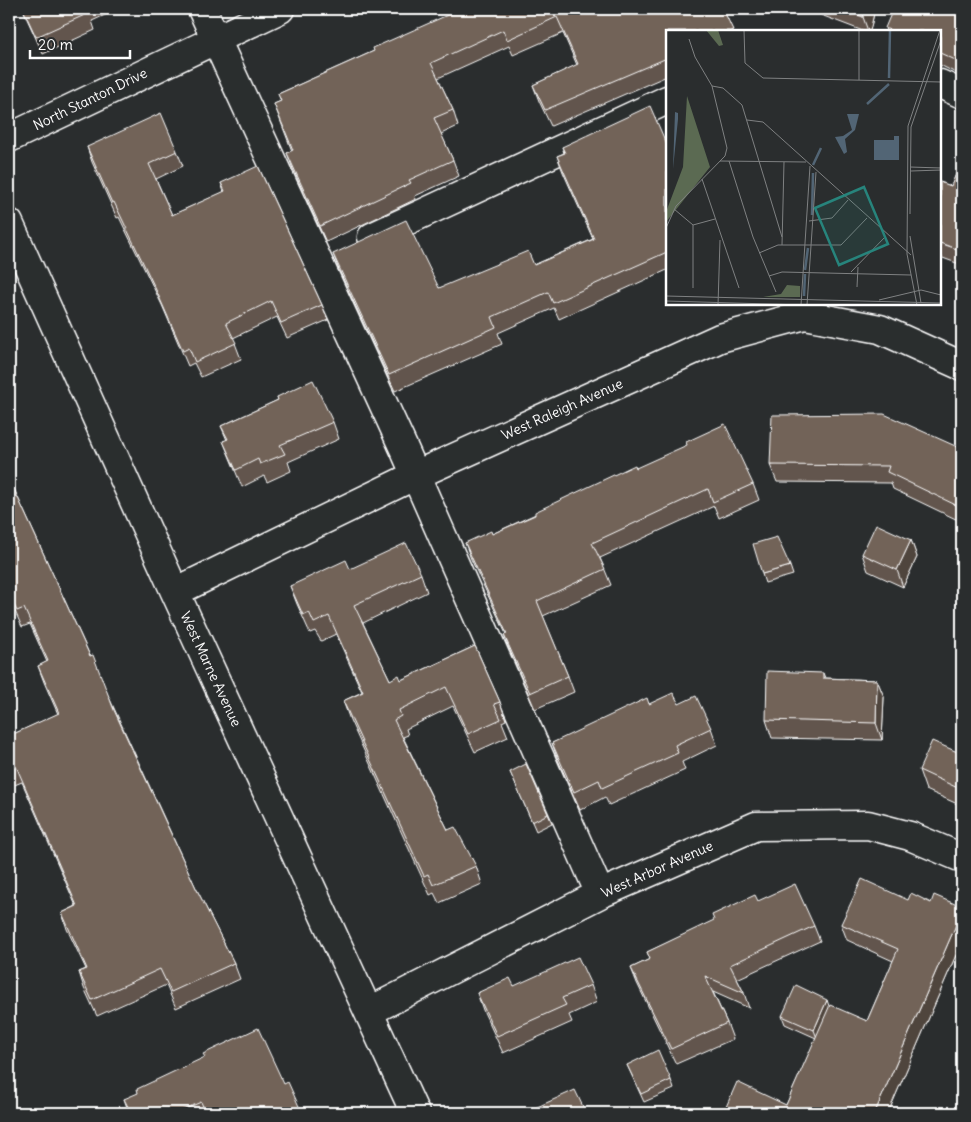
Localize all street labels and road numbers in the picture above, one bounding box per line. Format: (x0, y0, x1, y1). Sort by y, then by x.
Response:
street label: North Stanton Drive (30, 64, 150, 134)
street label: West Raleigh Avenue (499, 374, 625, 444)
street label: West Marne Avenue (176, 609, 246, 729)
street label: West Arbor Avenue (598, 836, 716, 902)

